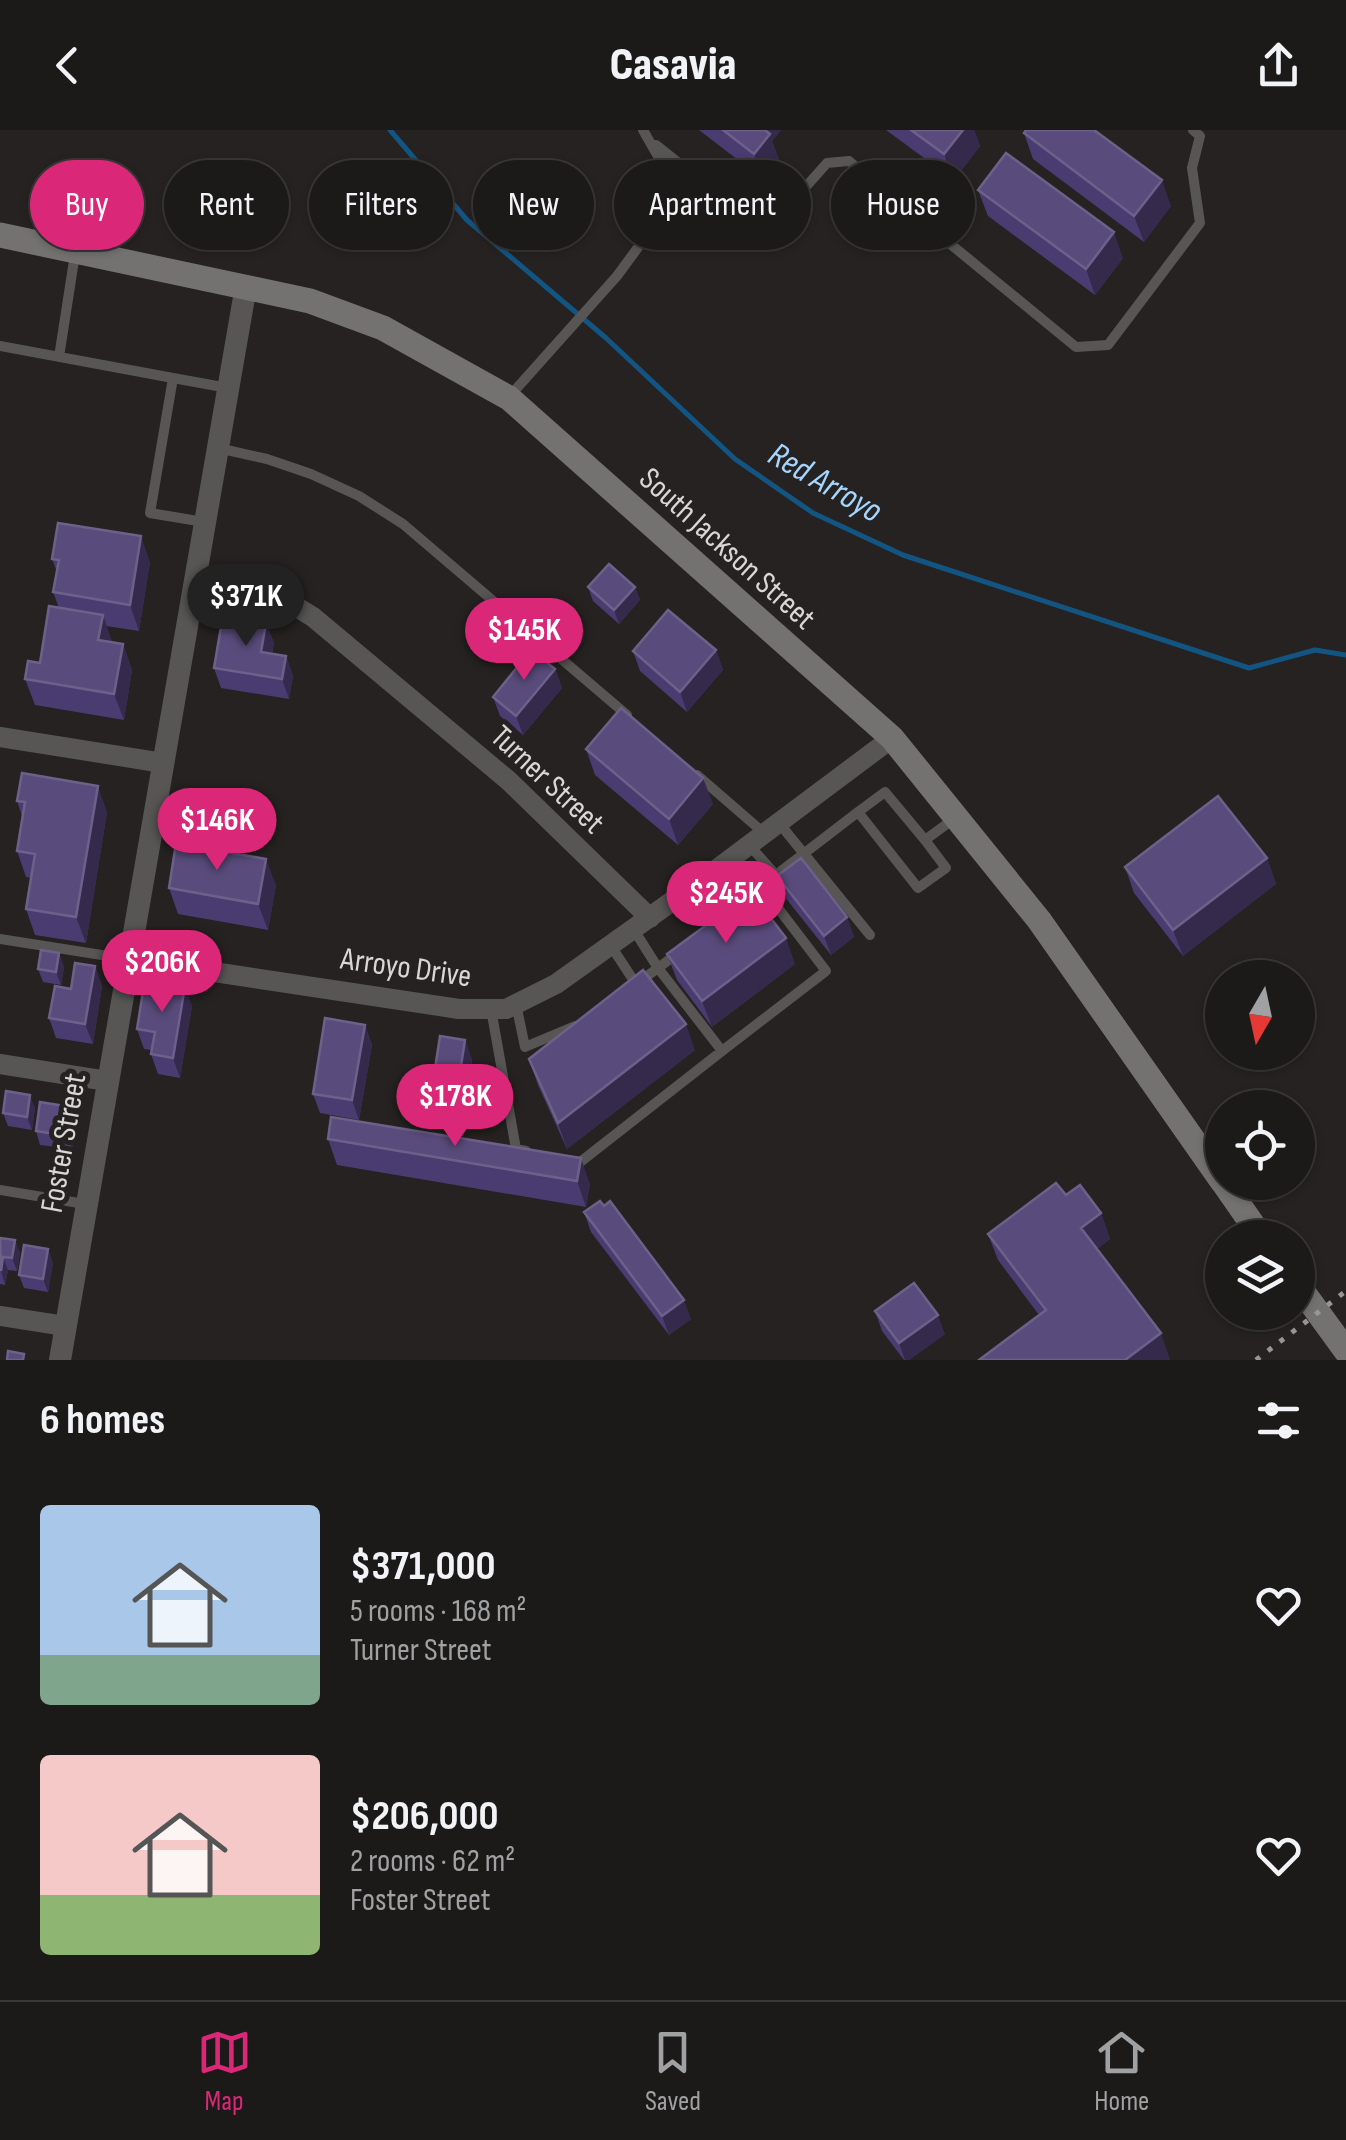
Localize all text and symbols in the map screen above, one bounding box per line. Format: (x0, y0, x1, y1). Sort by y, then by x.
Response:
icon: back (40, 38, 95, 93)
text: Casavia (610, 38, 736, 93)
icon: share (1251, 38, 1306, 93)
chip: Buy (30, 160, 144, 250)
chip: Rent (164, 160, 289, 250)
chip: Filters (309, 160, 453, 250)
chip: New (473, 160, 594, 250)
chip: Apartment (614, 160, 811, 250)
chip: House (831, 160, 975, 250)
water label: Red Arroyo (760, 433, 890, 533)
street label: South Jackson Street (631, 460, 823, 638)
pin: $371K (176, 564, 316, 649)
text: $371K (209, 577, 283, 616)
pin: $145K (454, 598, 594, 683)
text: $145K (487, 611, 561, 650)
street label: Turner Street (482, 717, 612, 843)
pin: $146K (147, 788, 287, 873)
text: $146K (180, 801, 254, 840)
pin: $245K (656, 861, 796, 946)
text: $245K (688, 874, 764, 913)
pin: $206K (92, 930, 232, 1015)
street label: Arroyo Drive (337, 939, 474, 996)
text: $206K (124, 943, 200, 982)
north arrow (1205, 960, 1315, 1070)
map controls (1205, 960, 1315, 1330)
pin: $178K (385, 1064, 525, 1149)
street label: Foster Street (33, 1070, 95, 1216)
text: $178K (418, 1077, 492, 1116)
button: locate (1205, 1090, 1315, 1200)
button: layers (1205, 1220, 1315, 1330)
icon: filters (1251, 1393, 1306, 1448)
text: 6 homes (40, 1395, 165, 1446)
text: $371,000 (350, 1541, 495, 1592)
icon: home (120, 1545, 240, 1665)
icon: heart (1251, 1578, 1306, 1633)
text: 5 rooms · 168 m² (350, 1592, 527, 1631)
text: Turner Street (350, 1631, 492, 1670)
text: $206,000 (350, 1791, 499, 1842)
icon: home (120, 1795, 240, 1915)
icon: heart (1251, 1828, 1306, 1883)
text: 2 rooms · 62 m² (350, 1842, 515, 1881)
text: Foster Street (350, 1881, 491, 1920)
tab: Map (197, 2025, 252, 2118)
tab: Saved (645, 2025, 701, 2118)
tab: Home (1094, 2025, 1149, 2118)

